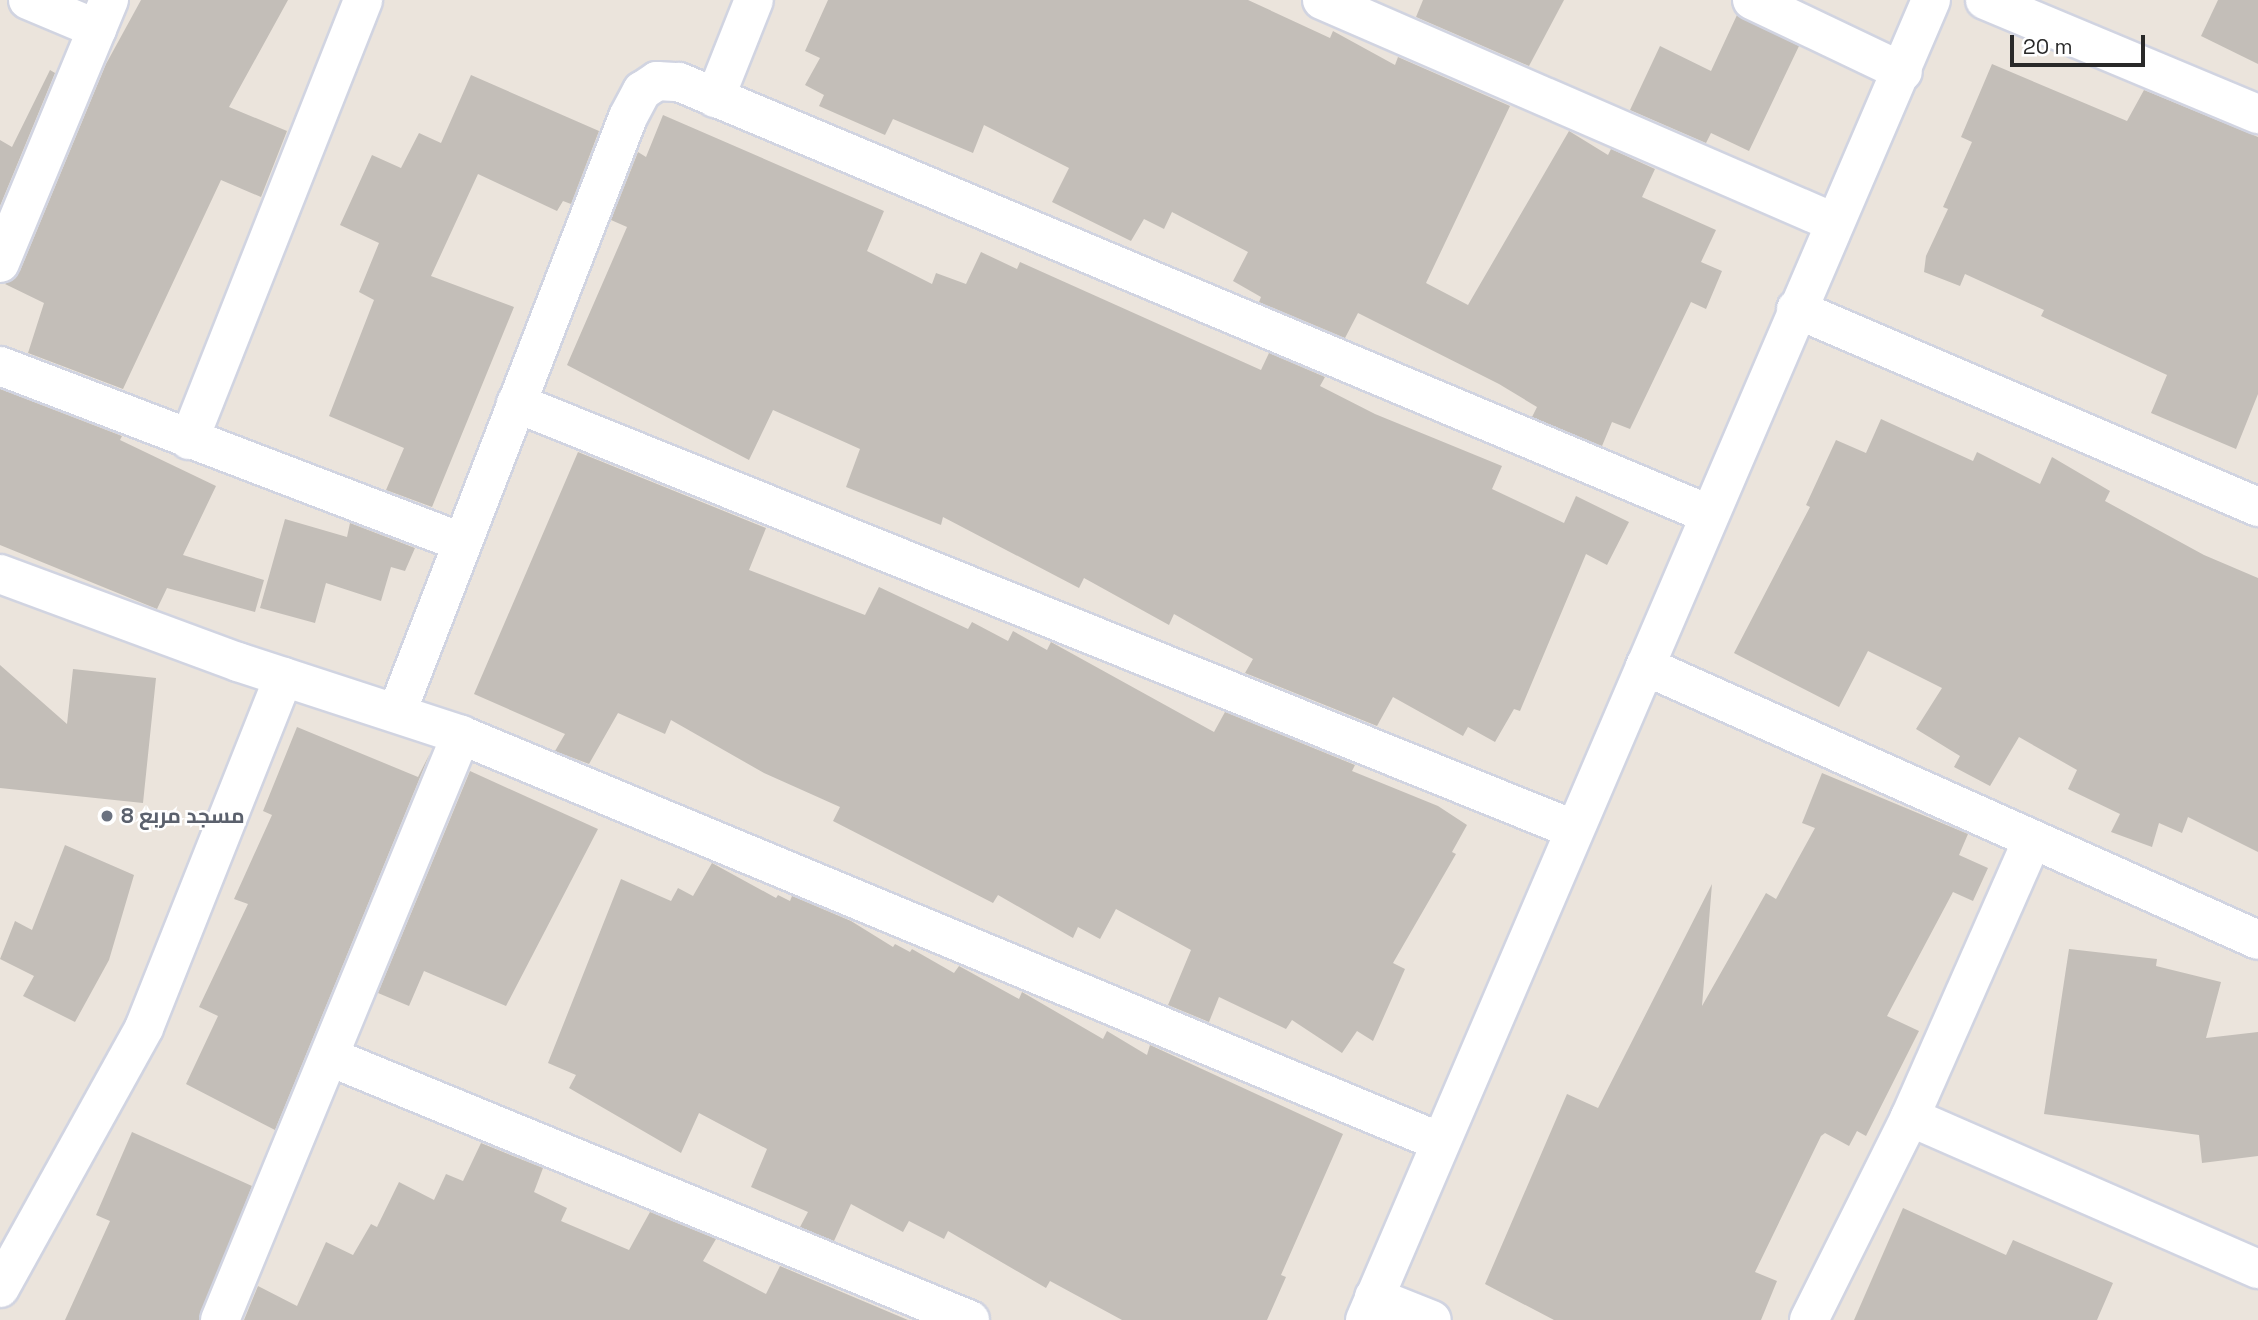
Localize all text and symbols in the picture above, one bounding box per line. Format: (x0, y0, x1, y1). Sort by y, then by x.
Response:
scale bar (2013, 21, 2148, 65)
text: 20 m (2023, 33, 2073, 60)
place label: مسجد مربع 8 (121, 803, 245, 829)
marker: مسجد مربع 8 (99, 808, 115, 824)

